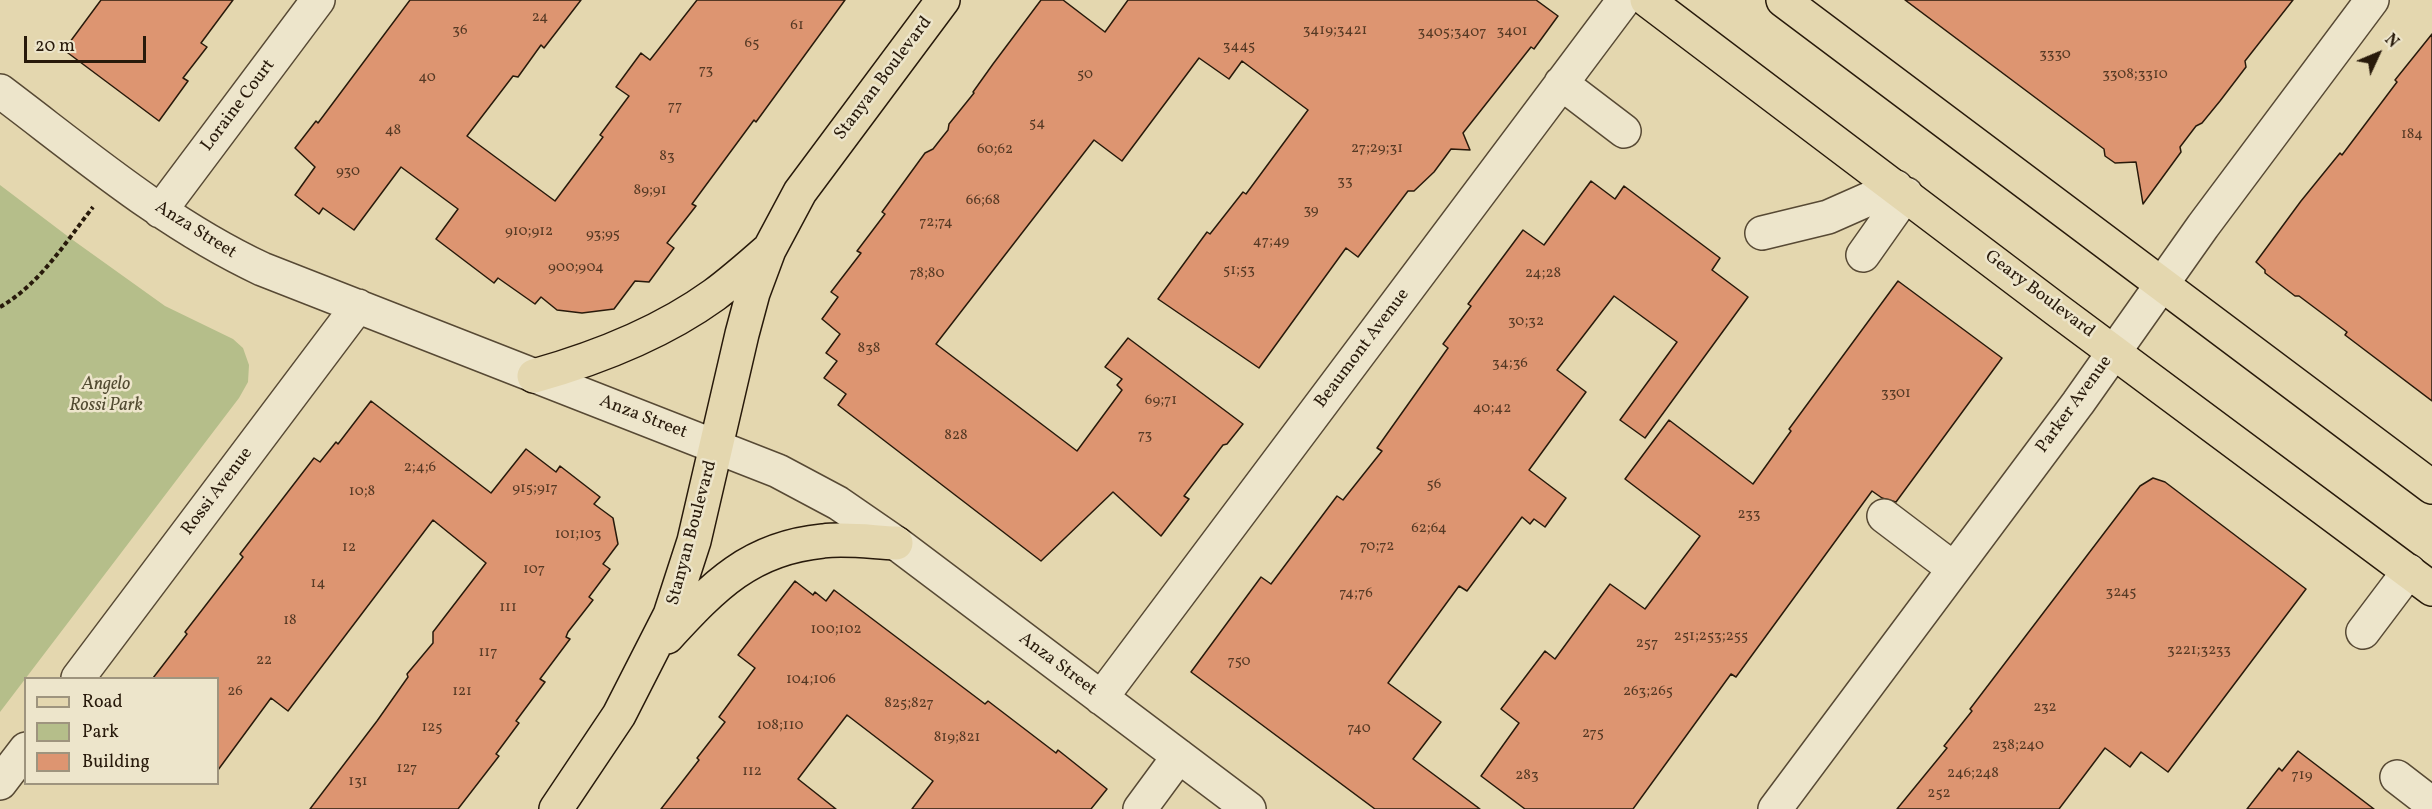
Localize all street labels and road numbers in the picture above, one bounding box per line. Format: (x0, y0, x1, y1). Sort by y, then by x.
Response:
street label: Stanyan Boulevard (831, 13, 937, 145)
street label: Loraine Court (197, 56, 281, 156)
street label: Anza Street (150, 197, 240, 265)
street label: Geary Boulevard (1980, 247, 2098, 343)
street label: Beaumont Avenue (1311, 285, 1415, 413)
street label: Parker Avenue (2032, 352, 2118, 458)
street label: Anza Street (596, 391, 690, 445)
street label: Rossi Avenue (178, 444, 258, 540)
street label: Stanyan Boulevard (663, 458, 723, 608)
street label: Anza Street (1014, 629, 1100, 701)

